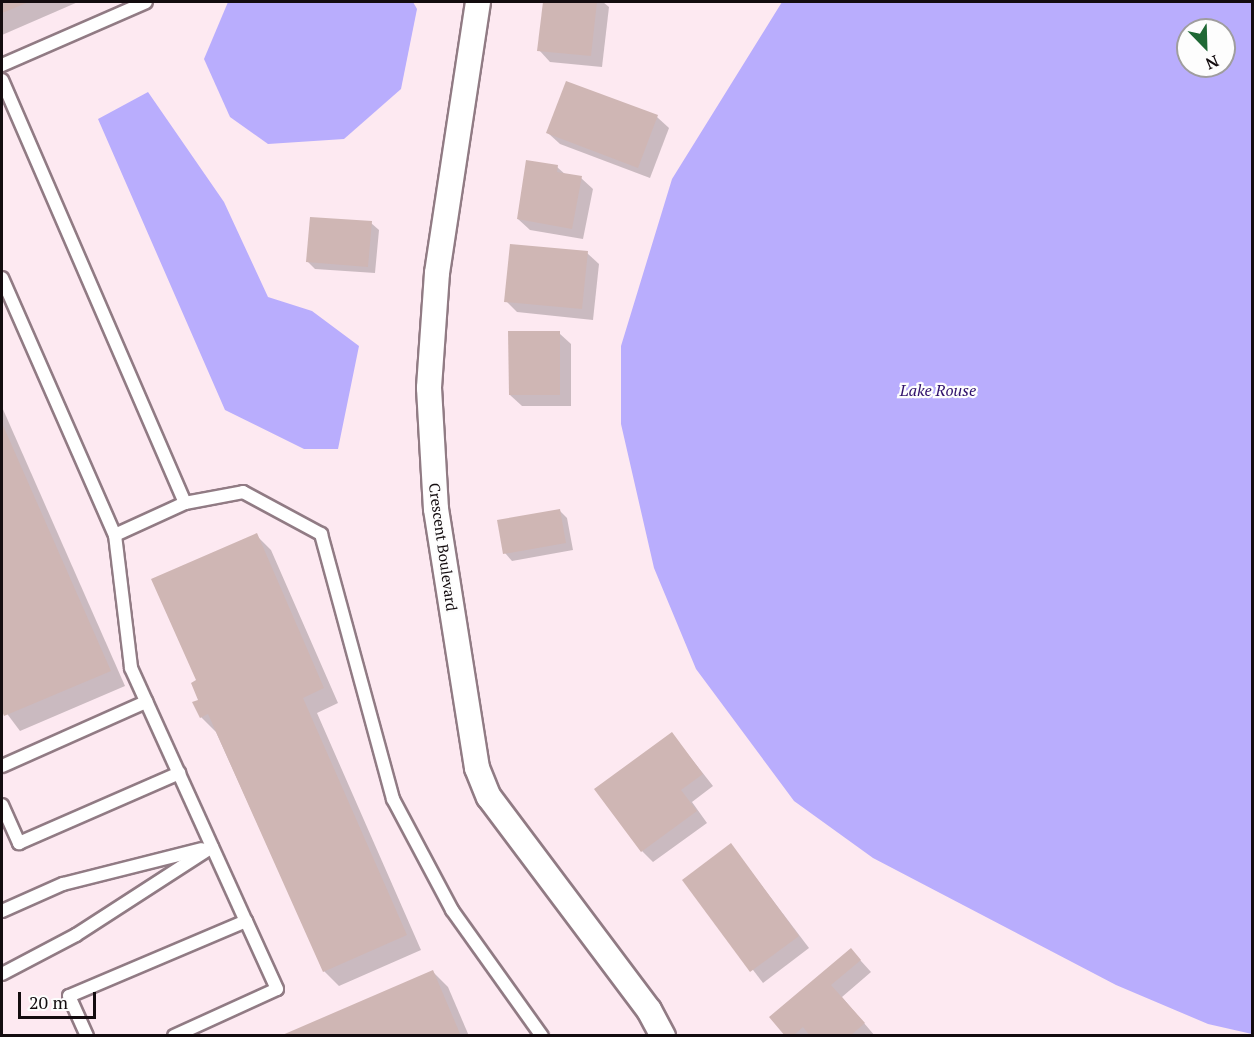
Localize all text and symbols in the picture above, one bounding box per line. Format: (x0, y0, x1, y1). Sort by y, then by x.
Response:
north arrow (1176, 18, 1236, 78)
text: N (1202, 50, 1222, 75)
water label: Lake Rouse (900, 380, 976, 400)
street label: Crescent Boulevard (425, 482, 461, 612)
scale bar (21, 980, 99, 1018)
text: 20 m (29, 990, 68, 1014)

